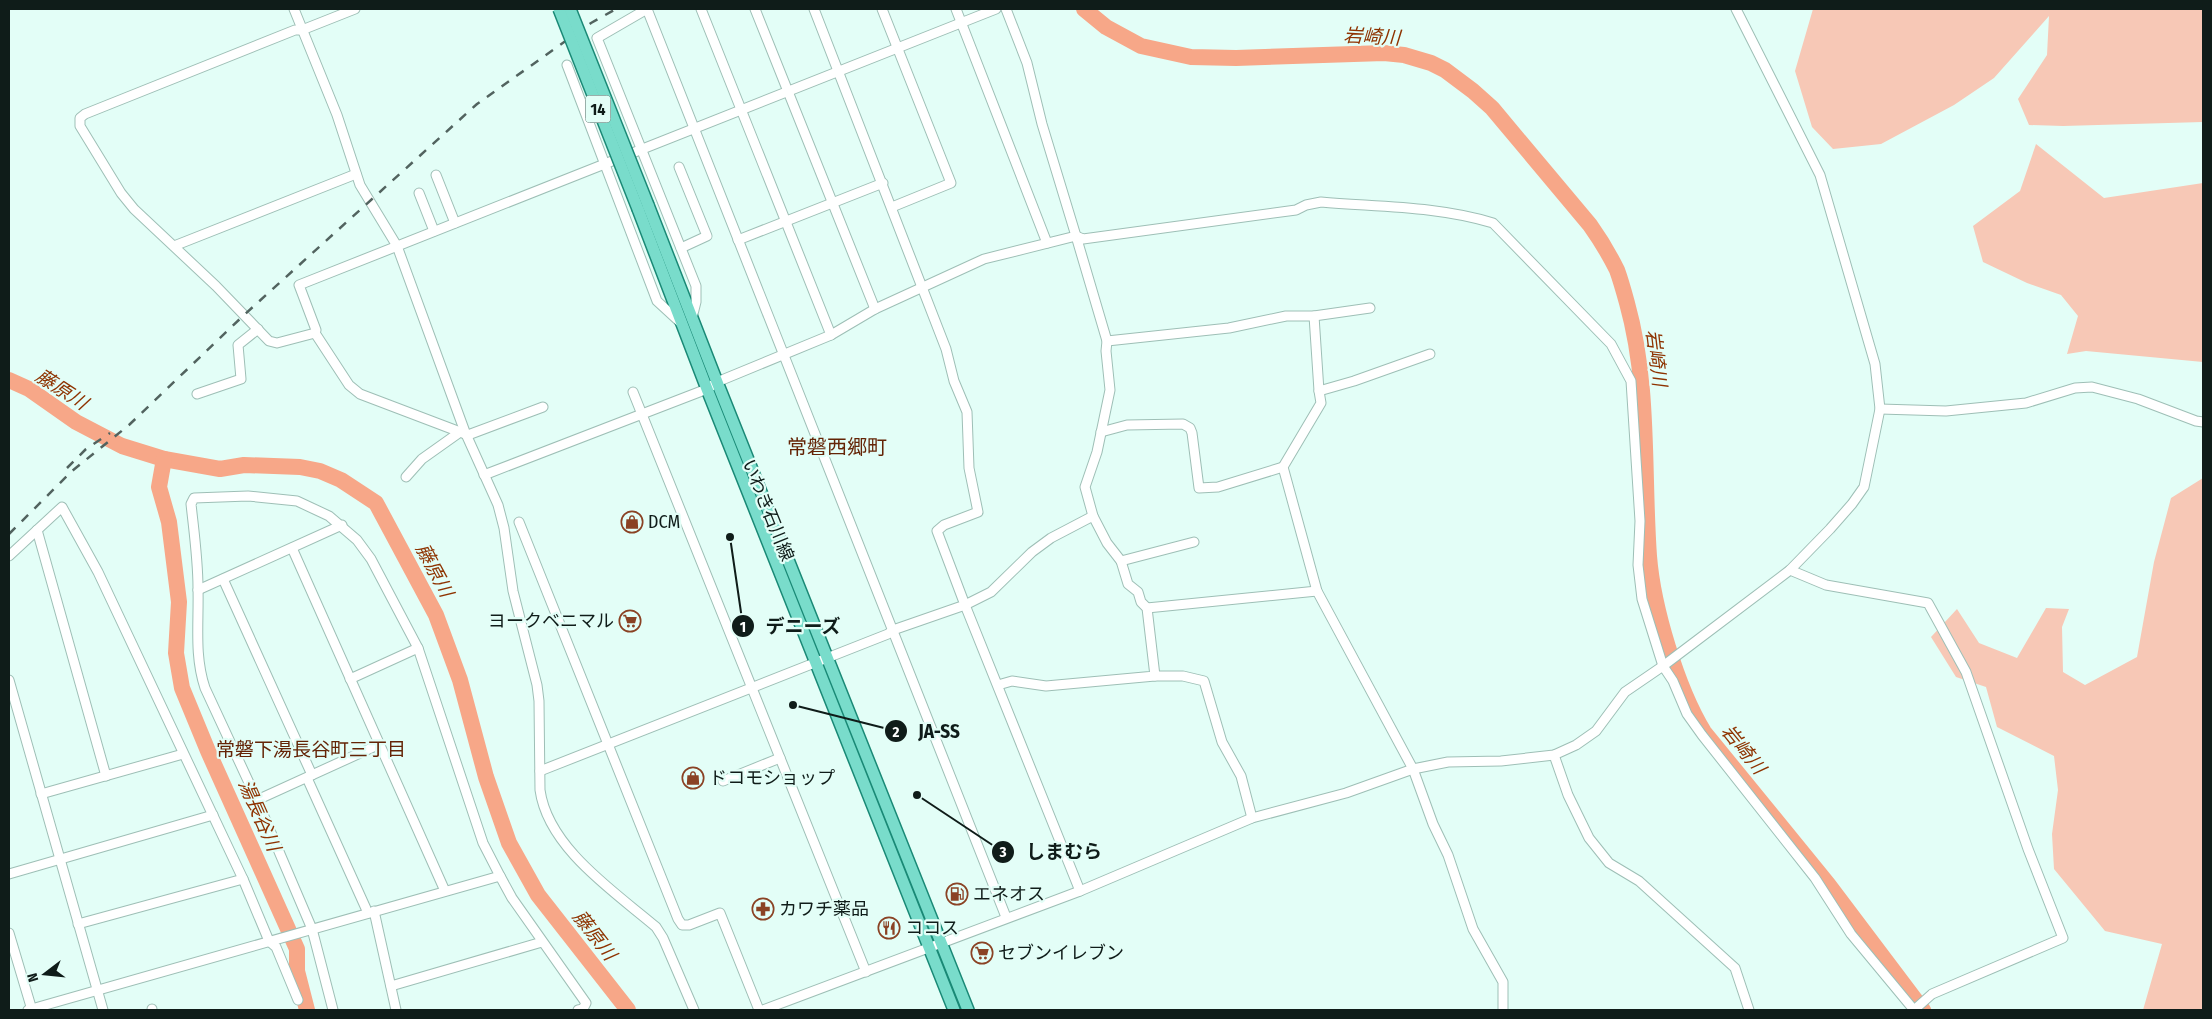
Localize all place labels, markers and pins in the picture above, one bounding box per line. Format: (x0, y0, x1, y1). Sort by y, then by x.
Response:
shop icon: DCM (620, 510, 644, 534)
place label: DCM (648, 511, 680, 533)
supermarket icon: ヨークベニマル (618, 609, 642, 633)
callout: デニーズ (730, 609, 851, 643)
place label: ヨークベニマル (488, 610, 614, 632)
callout: JA-SS (883, 714, 970, 748)
shop icon: ドコモショップ (681, 766, 705, 790)
place label: ドコモショップ (709, 767, 835, 789)
callout: しまむら (991, 835, 1112, 869)
fuel station icon: エネオス (945, 882, 969, 906)
place label: エネオス (973, 883, 1045, 905)
pharmacy icon: カワチ薬品 (751, 897, 775, 921)
place label: カワチ薬品 (779, 898, 869, 920)
restaurant icon: ココス (877, 916, 901, 940)
place label: ココス (905, 917, 959, 939)
supermarket icon: セブンイレブン (970, 941, 994, 965)
place label: セブンイレブン (998, 942, 1124, 964)

